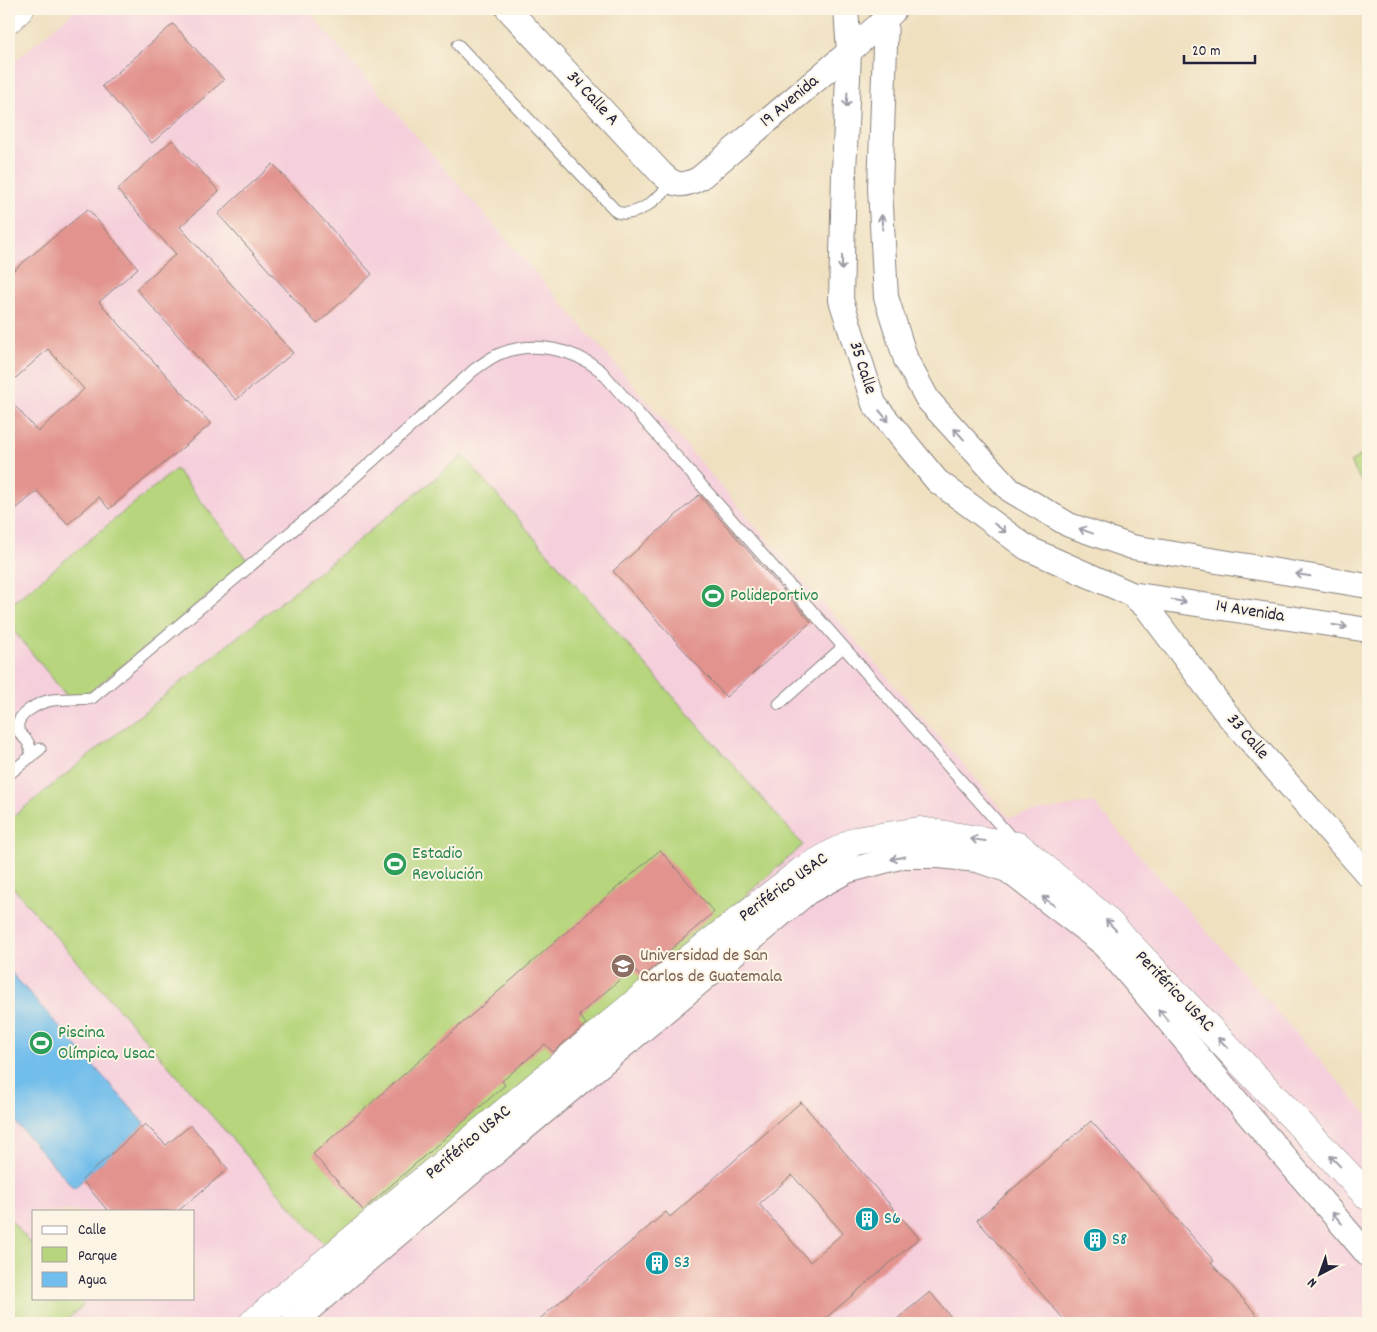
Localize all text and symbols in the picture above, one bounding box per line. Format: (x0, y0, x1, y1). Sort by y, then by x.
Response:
scale bar (1184, 32, 1256, 64)
text: 20 m (1192, 41, 1220, 63)
street label: 34 Calle A (560, 66, 624, 132)
street label: 19 Avenida (755, 70, 825, 134)
one-way arrow (843, 92, 852, 108)
one-way arrow (877, 214, 887, 230)
one-way arrow (837, 254, 846, 270)
street label: 35 Calle (842, 338, 882, 398)
one-way arrow (878, 410, 889, 423)
one-way arrow (953, 427, 965, 440)
one-way arrow (993, 523, 1006, 534)
one-way arrow (1078, 526, 1094, 535)
one-way arrow (1295, 570, 1311, 580)
sports icon: Polideportivo (700, 583, 726, 609)
place label: Polideportivo (730, 584, 819, 609)
street label: 14 Avenida (1214, 594, 1287, 630)
one-way arrow (1171, 597, 1187, 607)
one-way arrow (1331, 621, 1347, 631)
street label: 33 Calle (1220, 708, 1274, 766)
one-way arrow (971, 835, 987, 845)
place label: Estadio Revolución (412, 842, 483, 888)
street label: Periférico USAC (734, 847, 834, 929)
sports icon: Estadio Revolución (382, 851, 408, 877)
one-way arrow (890, 853, 906, 863)
one-way arrow (1041, 896, 1055, 906)
one-way arrow (1105, 919, 1117, 932)
place label: Universidad de San Carlos de Guatemala (640, 944, 782, 990)
street label: Periférico USAC (1129, 946, 1219, 1038)
school or university icon: Universidad de San Carlos de Guatemala (610, 953, 636, 979)
one-way arrow (1157, 1008, 1169, 1021)
place label: Piscina Olímpica, Usac (58, 1021, 155, 1067)
sports icon: Piscina Olímpica, Usac (28, 1030, 54, 1056)
one-way arrow (1217, 1037, 1229, 1049)
street label: Periférico USAC (421, 1100, 517, 1186)
one-way arrow (1329, 1155, 1341, 1167)
building icon: S6 (854, 1206, 880, 1232)
place label: S6 (884, 1207, 901, 1232)
legend (32, 1210, 195, 1300)
one-way arrow (1331, 1212, 1342, 1225)
text: Calle (78, 1220, 107, 1242)
building icon: S8 (1082, 1227, 1108, 1253)
place label: S8 (1112, 1228, 1127, 1253)
text: Parque (78, 1246, 118, 1268)
building icon: S3 (644, 1250, 670, 1276)
north arrow (1294, 1250, 1344, 1300)
place label: S3 (674, 1251, 690, 1276)
text: Agua (78, 1270, 107, 1292)
text: N (1304, 1272, 1322, 1292)

